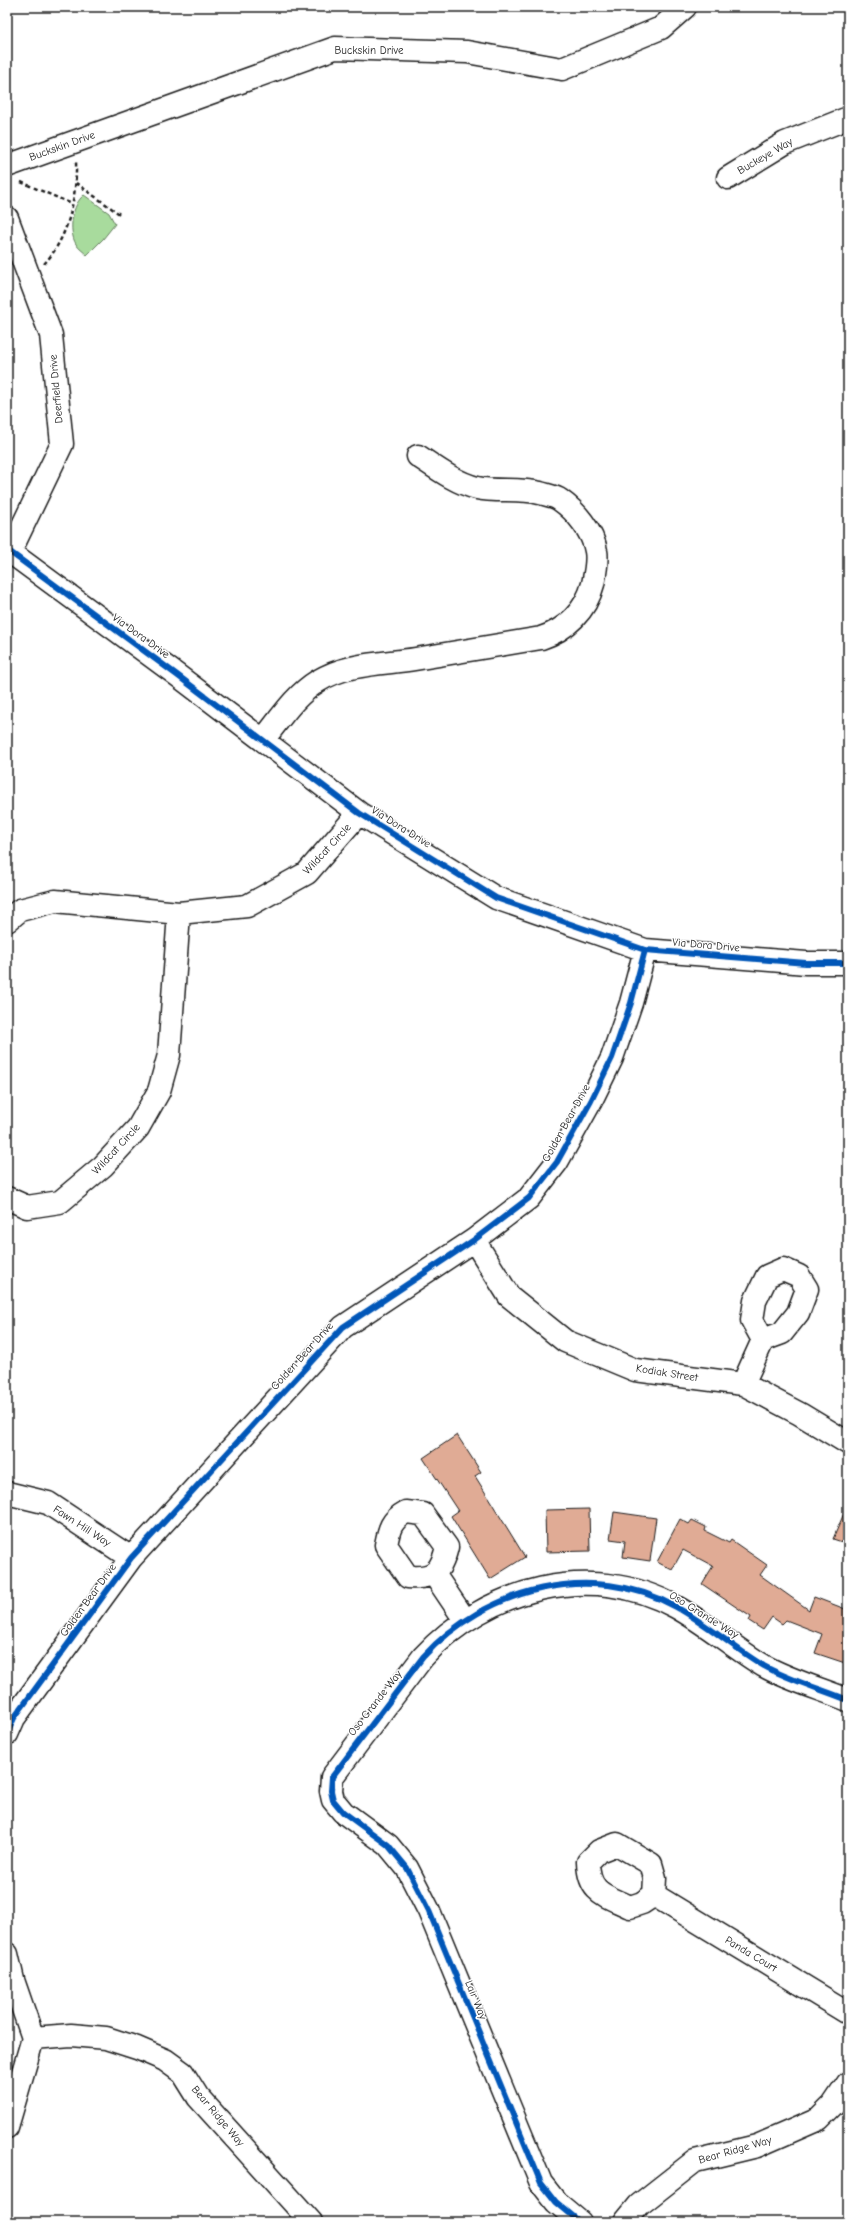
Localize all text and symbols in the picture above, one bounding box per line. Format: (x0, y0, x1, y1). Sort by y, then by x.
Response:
street label: Buckskin Drive (335, 44, 404, 57)
street label: Buckskin Drive (27, 128, 97, 164)
street label: Buckeye Way (735, 135, 795, 177)
street label: Deerfield Drive (46, 354, 65, 424)
street label: Via Dora Drive (110, 611, 173, 661)
street label: Via Dora Drive (369, 804, 434, 851)
street label: Wildcat Circle (300, 821, 354, 877)
street label: Via Dora Drive (672, 936, 741, 954)
street label: Golden Bear Drive (539, 1081, 593, 1164)
street label: Wildcat Circle (89, 1121, 143, 1177)
street label: Golden Bear Drive (268, 1319, 336, 1393)
street label: Kodiak Street (635, 1362, 700, 1384)
street label: Fawn Hill Way (51, 1503, 113, 1549)
street label: Golden Bear Drive (57, 1561, 119, 1639)
street label: Oso Grande Way (667, 1588, 741, 1642)
street label: Oso Grande Way (345, 1668, 405, 1738)
street label: Panda Court (723, 1933, 780, 1975)
street label: Lair Way (462, 1979, 490, 2021)
street label: Bear Ridge Way (189, 2083, 247, 2149)
street label: Bear Ridge Way (697, 2133, 773, 2167)

